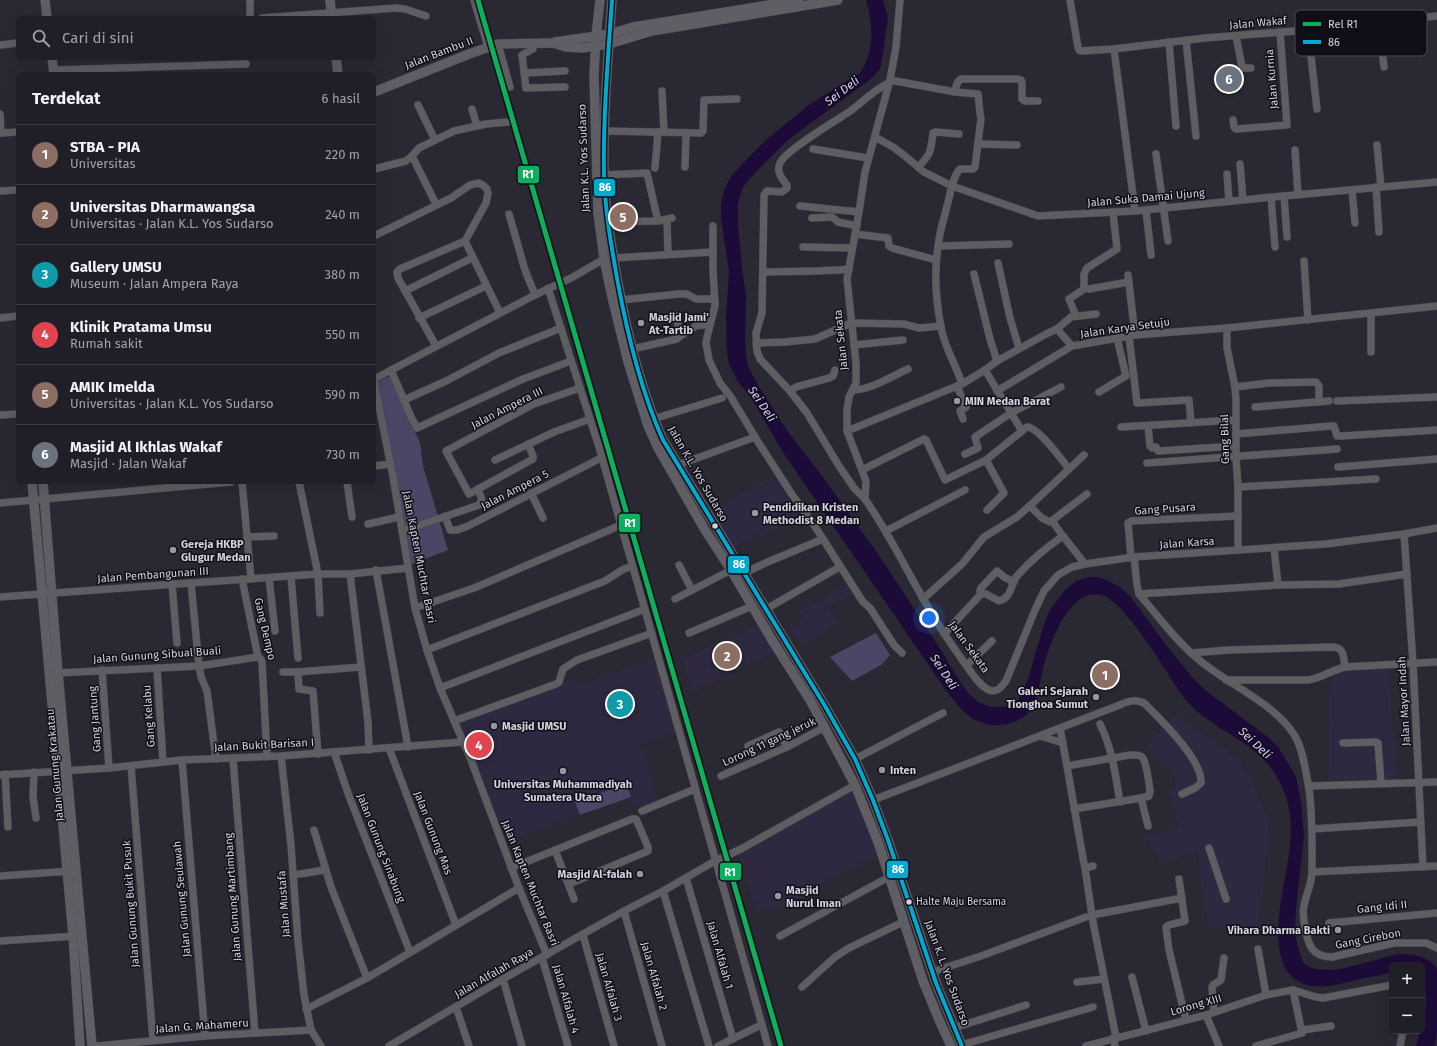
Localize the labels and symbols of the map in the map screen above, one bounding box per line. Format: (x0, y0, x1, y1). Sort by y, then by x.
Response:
legend (1295, 10, 1427, 56)
street label: Jalan Wakaf (1229, 14, 1289, 32)
text: Rel R1 (1328, 18, 1358, 31)
street label: Jalan Bambu II (403, 34, 475, 72)
text: 86 (1328, 36, 1340, 49)
street label: Jalan Kurnia (1263, 48, 1281, 110)
pin: 6 (1216, 64, 1242, 94)
water label: Sei Deli (821, 73, 863, 109)
street label: Jalan K.L. Yos Sudarso (576, 104, 592, 212)
line badge: R1 (517, 165, 540, 184)
text: R1 (522, 168, 534, 181)
line badge: 86 (593, 178, 616, 197)
text: 86 (599, 181, 611, 194)
street label: Jalan Suka Damai Ujung (1087, 186, 1206, 210)
pin: 5 (610, 202, 636, 232)
street label: Jalan Sekata (831, 309, 851, 371)
place label: Masjid Jami' At-Tartib (648, 311, 709, 337)
street label: Jalan Karya Setuju (1079, 315, 1171, 341)
marker: Masjid Jami' At-Tartib (636, 318, 646, 328)
water label: Sei Deli (745, 383, 779, 425)
street label: Jalan Ampera III (469, 384, 545, 432)
place label: MIN Medan Barat (965, 395, 1051, 408)
marker: MIN Medan Barat (952, 396, 962, 406)
street label: Gang Bilal (1218, 414, 1232, 464)
street label: Jalan K.L. Yos Sudarso (665, 424, 731, 524)
street label: Jalan Ampera 5 (479, 467, 551, 513)
street label: Jalan Kapten Muchtar Basri (400, 490, 438, 624)
street label: Gang Pusara (1134, 500, 1196, 518)
place label: Pendidikan Kristen Methodist 8 Medan (763, 501, 859, 527)
marker: Pendidikan Kristen Methodist 8 Medan (750, 508, 760, 518)
line badge: R1 (618, 513, 641, 533)
text: R1 (624, 517, 636, 530)
unlabelled marker (710, 521, 720, 531)
street label: Jalan Karsa (1159, 535, 1215, 551)
place label: Gereja HKBP Glugur Medan (181, 538, 251, 564)
marker: Gereja HKBP Glugur Medan (168, 545, 178, 555)
line badge: 86 (727, 555, 750, 574)
text: 86 (733, 558, 745, 571)
street label: Jalan Pembangunan III (97, 565, 209, 585)
street label: Gang Dempo (252, 597, 278, 661)
your location (919, 608, 939, 628)
street label: Jalan Sekata (946, 618, 992, 676)
pin: 2 (714, 641, 740, 671)
street label: Jalan Gunung Sibual Buali (93, 644, 221, 666)
water label: Sei Deli (927, 651, 961, 693)
street label: Jalan Mayor Indah (1395, 656, 1413, 746)
pin: 1 (1092, 660, 1118, 690)
street label: Gang Kelabu (140, 684, 158, 748)
street label: Gang Jantung (86, 685, 104, 753)
place label: Galeri Sejarah Tionghoa Sumut (1006, 685, 1089, 711)
pin: 3 (607, 689, 633, 719)
marker: Galeri Sejarah Tionghoa Sumut (1091, 692, 1101, 702)
street label: Jalan Gunung Krakatau (44, 708, 66, 822)
street label: Lorong 11 gang jeruk (720, 715, 818, 769)
place label: Masjid UMSU (502, 720, 566, 733)
marker: Masjid UMSU (489, 721, 499, 731)
water label: Sei Deli (1235, 724, 1275, 762)
pin: 4 (466, 730, 492, 760)
street label: Jalan Bukit Barisan I (214, 736, 314, 754)
place label: Inten (890, 764, 916, 777)
marker: Inten (877, 765, 887, 775)
marker: Universitas Muhammadiyah Sumatera Utara (558, 766, 568, 776)
place label: Universitas Muhammadiyah Sumatera Utara (494, 778, 632, 804)
street label: Jalan Gunung Mas (411, 789, 455, 877)
street label: Jalan Gunung Sinabung (354, 792, 408, 905)
street label: Jalan Kapten Muchtar Basri (499, 818, 561, 948)
street label: Jalan Gunung Martimbang (222, 832, 244, 962)
street label: Jalan Gunung Bukit Pusuk (120, 840, 142, 968)
street label: Jalan Gunung Seulawah (170, 840, 194, 958)
line badge: 86 (886, 860, 909, 879)
line badge: R1 (719, 862, 742, 881)
text: 86 (892, 863, 904, 876)
text: R1 (724, 866, 736, 879)
place label: Masjid Al-falah (558, 868, 632, 881)
marker: Masjid Al-falah (635, 869, 645, 879)
street label: Jalan Mustafa (275, 870, 293, 938)
place label: Masjid Nurul Iman (786, 884, 841, 910)
marker: Masjid Nurul Iman (773, 891, 783, 901)
place label: Halte Maju Bersama (916, 896, 1006, 908)
marker: Halte Maju Bersama (904, 897, 914, 907)
street label: Gang Idi II (1356, 898, 1408, 916)
street label: Jalan K. L. Yos Sudarso (922, 918, 972, 1028)
street label: Jalan Alfalah 1 (704, 920, 736, 990)
place label: Vihara Dharma Bakti (1226, 924, 1330, 937)
marker: Vihara Dharma Bakti (1333, 925, 1343, 935)
street label: Gang Cirebon (1334, 926, 1402, 952)
street label: Jalan Alfalah 2 (638, 940, 670, 1012)
street label: Jalan Alfalah Raya (452, 945, 536, 1001)
street label: Jalan Alfalah 3 (593, 951, 625, 1023)
street label: Jalan Alfalah 4 (550, 963, 582, 1035)
street label: Lorong XIII (1169, 991, 1223, 1019)
street label: Jalan G. Mahameru (155, 1016, 249, 1036)

